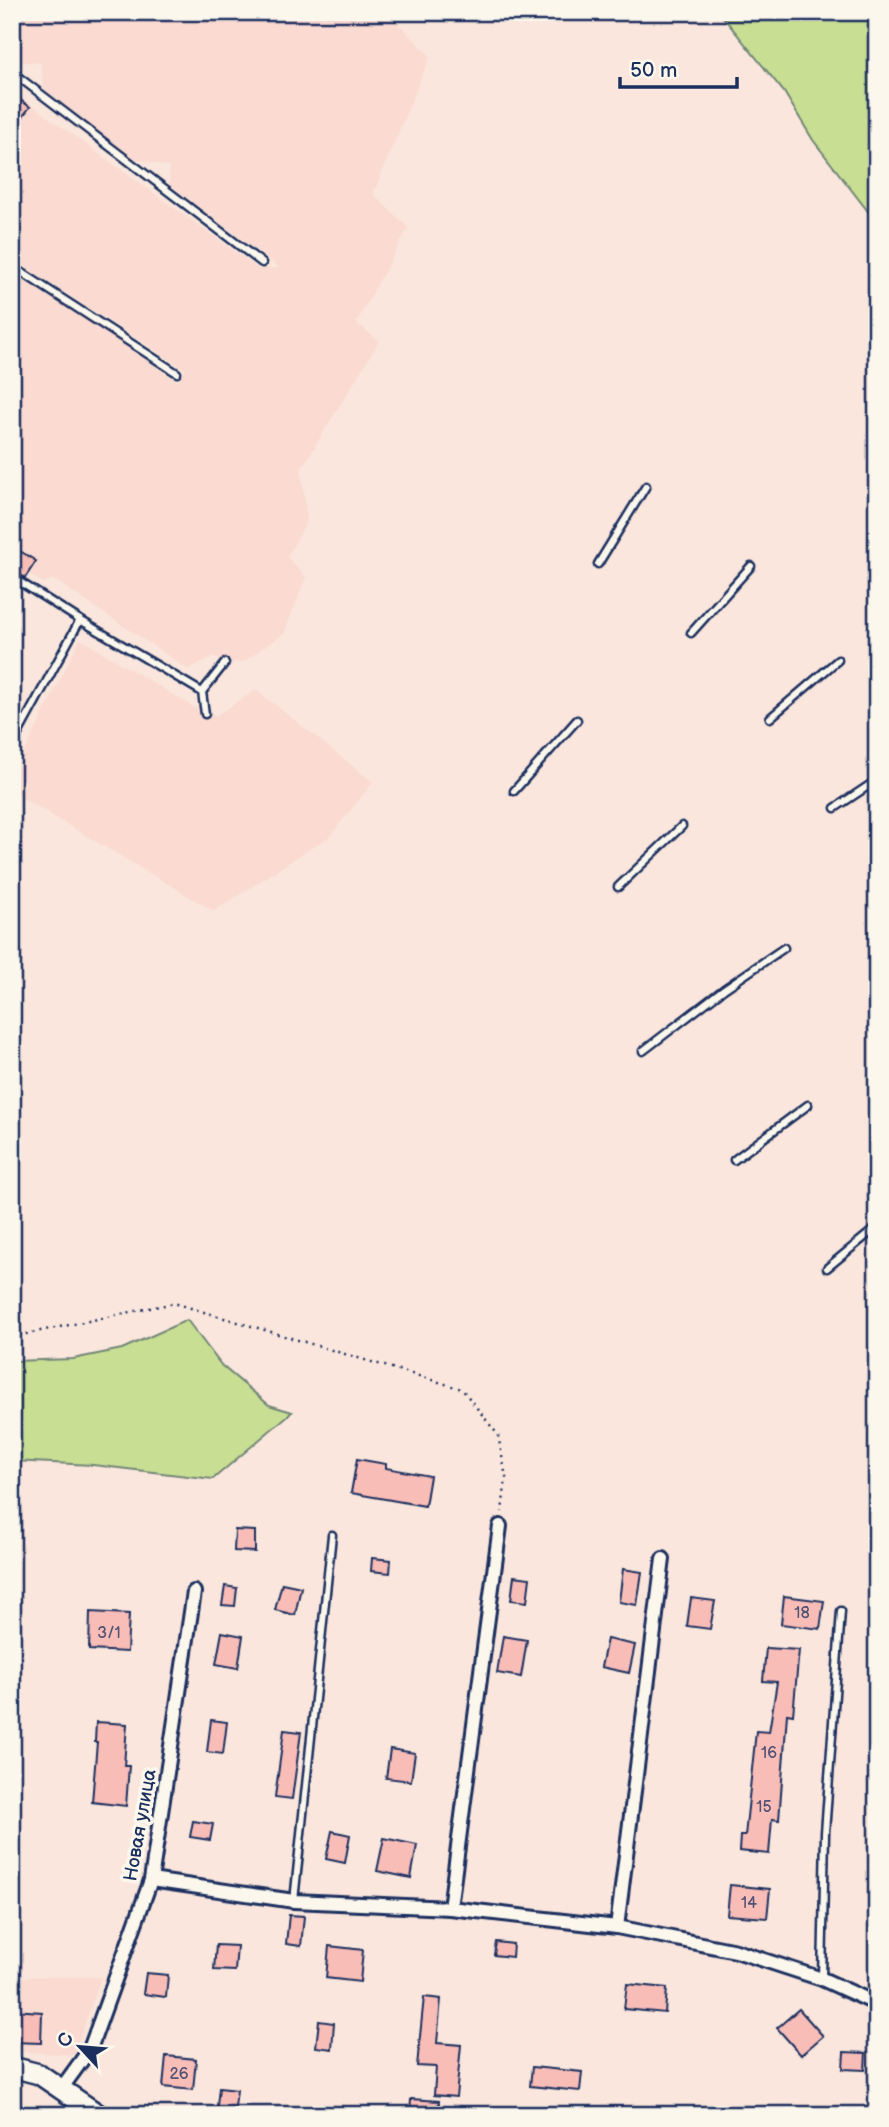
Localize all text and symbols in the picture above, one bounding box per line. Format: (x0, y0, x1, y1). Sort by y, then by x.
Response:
scale bar (620, 46, 737, 90)
text: 50 m (630, 58, 677, 83)
house number: 18 (794, 1604, 810, 1623)
house number: 3/1 (97, 1624, 121, 1643)
house number: 16 (761, 1744, 777, 1763)
street label: Новая улица (119, 1767, 162, 1883)
house number: 15 (756, 1798, 772, 1817)
house number: 14 (741, 1894, 757, 1913)
north arrow (46, 2011, 116, 2082)
text: С (53, 2029, 79, 2051)
house number: 26 (169, 2065, 189, 2084)

